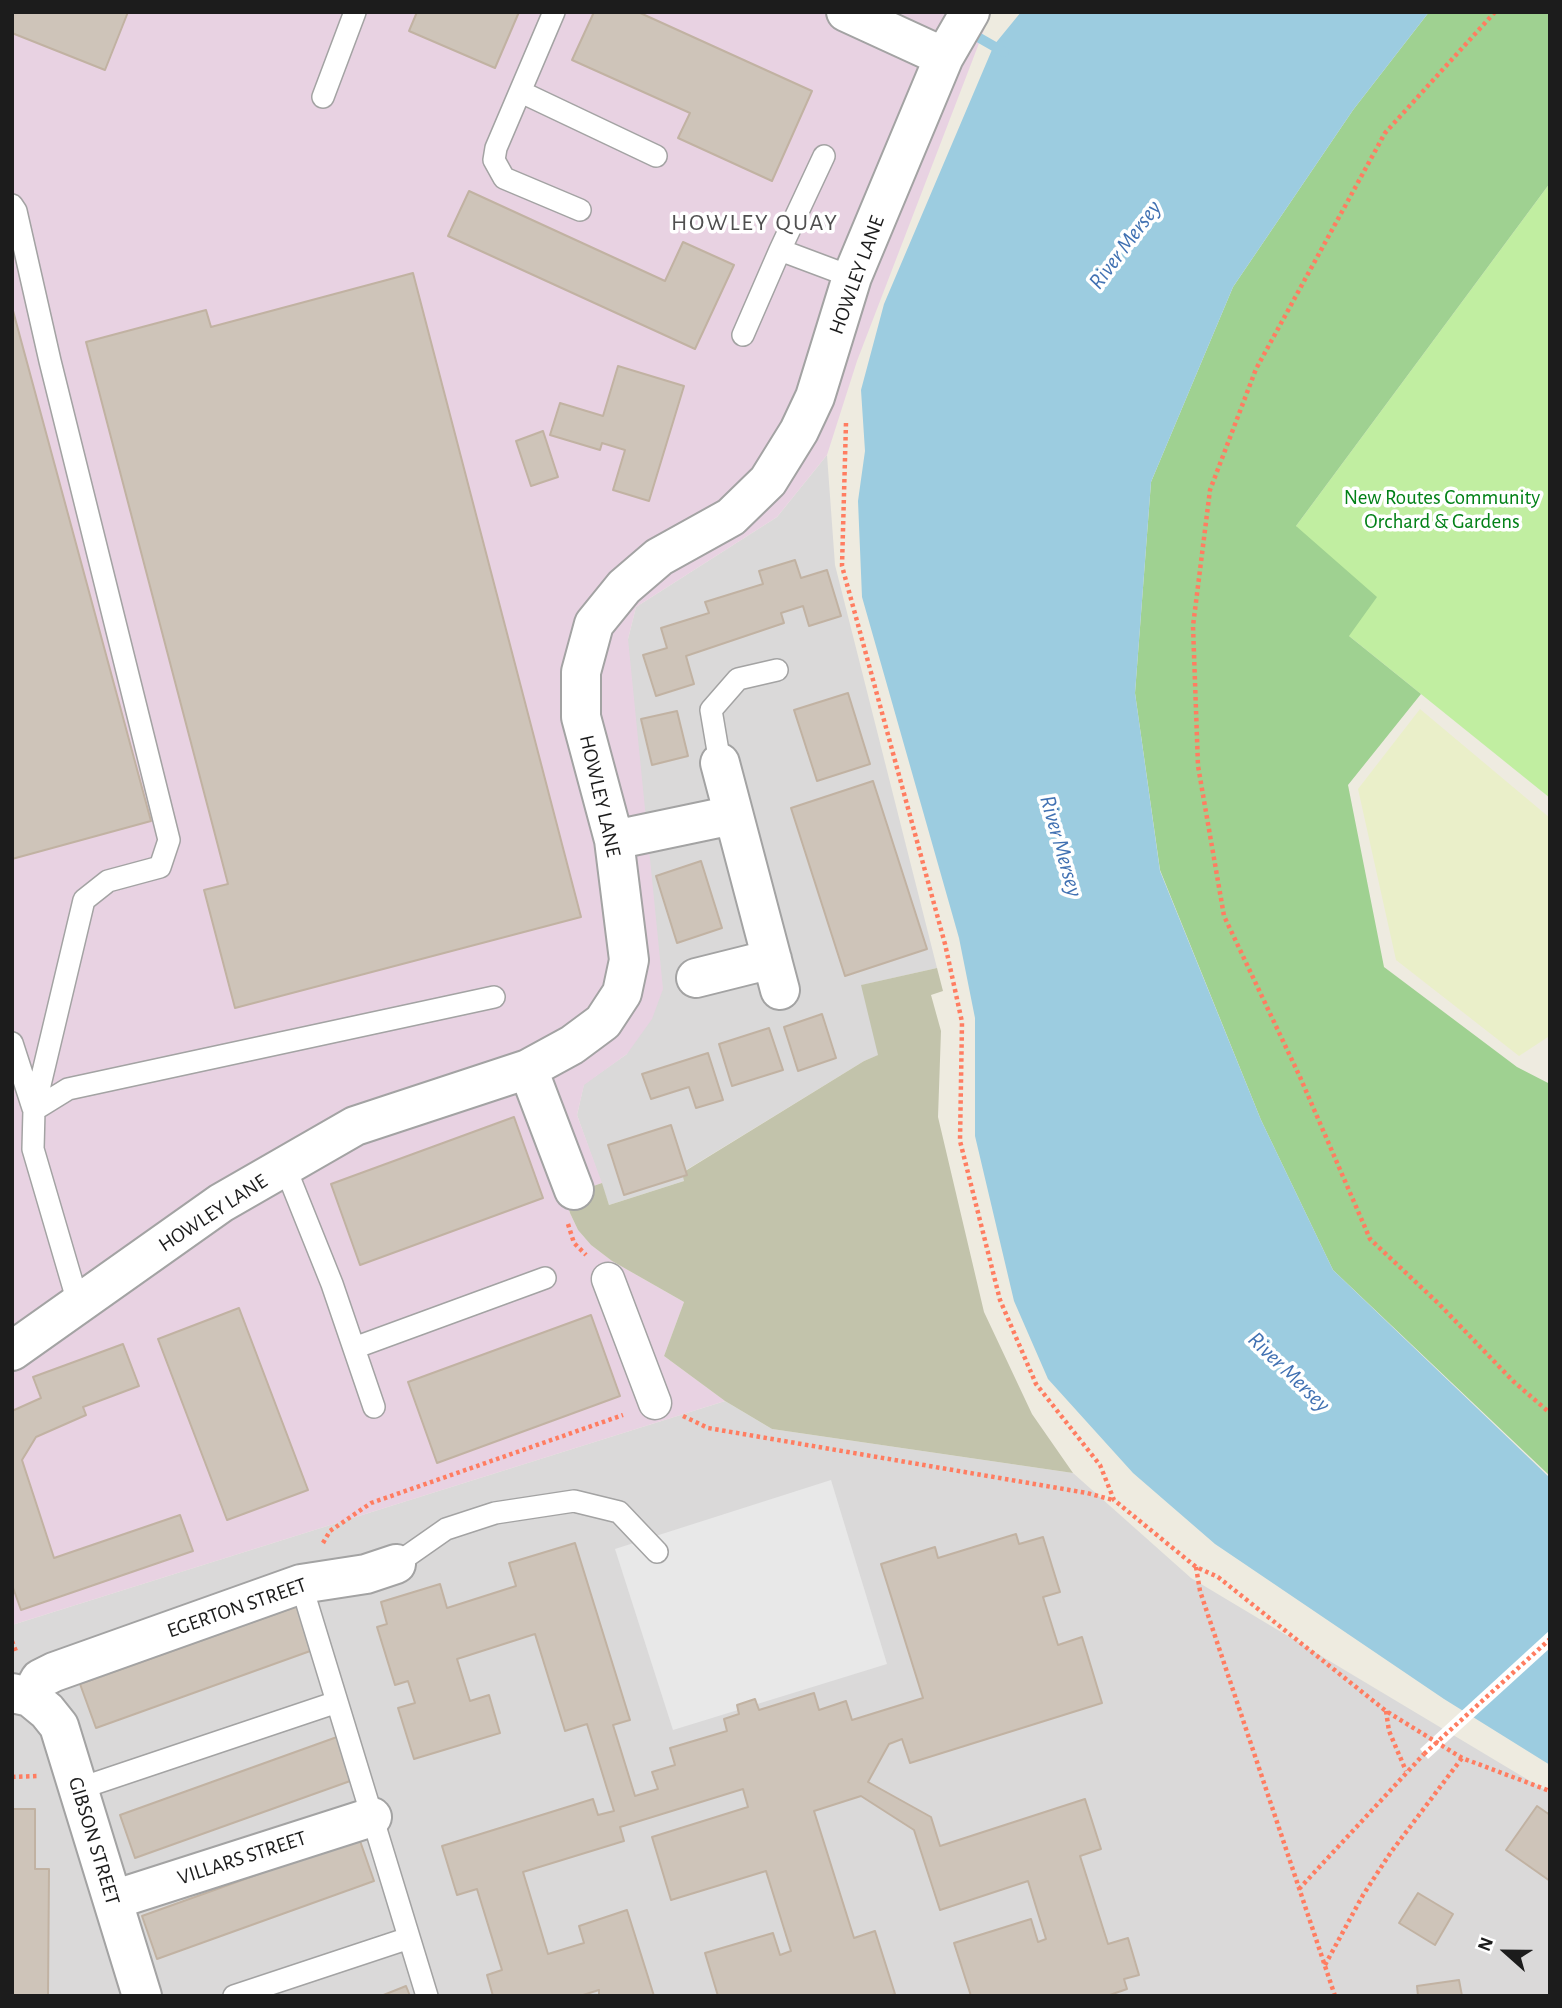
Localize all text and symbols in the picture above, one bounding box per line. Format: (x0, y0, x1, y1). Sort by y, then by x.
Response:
water label: River Mersey (1083, 195, 1167, 295)
district label: HOWLEY QUAY (672, 209, 838, 237)
street label: HOWLEY LANE (824, 212, 890, 338)
park label: New Routes Community Orchard & Gardens (1344, 485, 1540, 535)
street label: HOWLEY LANE (574, 733, 626, 859)
water label: River Mersey (1033, 792, 1089, 900)
street label: HOWLEY LANE (154, 1169, 272, 1257)
water label: River Mersey (1242, 1326, 1336, 1418)
street label: EGERTON STREET (164, 1572, 310, 1644)
street label: GIBSON STREET (63, 1774, 125, 1908)
street label: VILLARS STREET (174, 1825, 310, 1891)
north arrow (1471, 1917, 1541, 1987)
text: N (1475, 1935, 1497, 1954)

